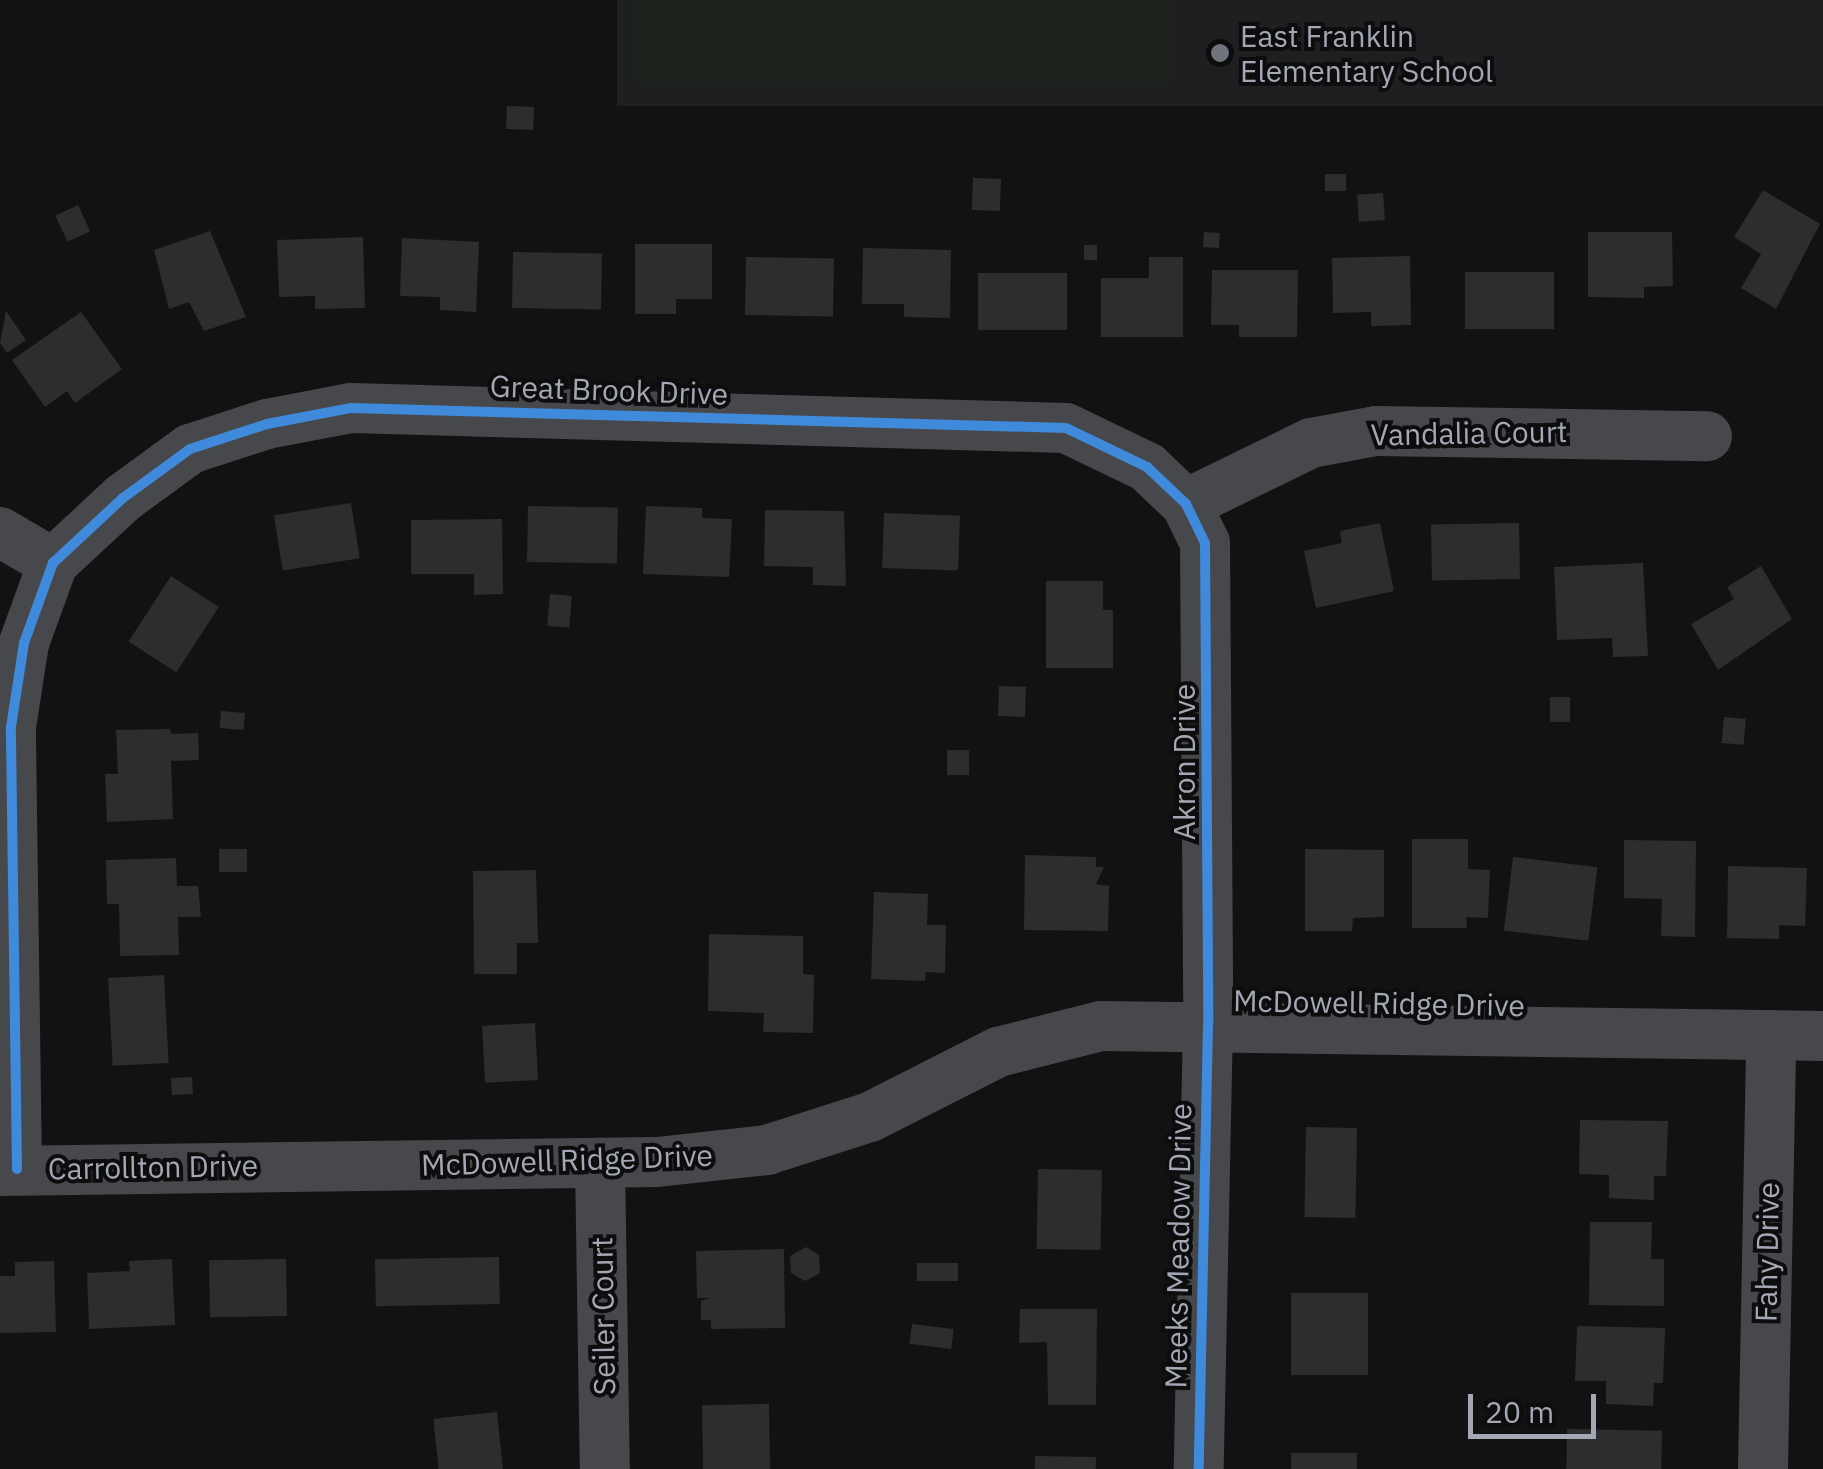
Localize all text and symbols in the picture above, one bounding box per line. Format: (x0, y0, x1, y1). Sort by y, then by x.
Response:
place label: East Franklin Elementary School (1240, 18, 1493, 88)
marker: East Franklin Elementary School (1209, 42, 1231, 64)
street label: Great Brook Drive (489, 368, 729, 412)
street label: Vandalia Court (1370, 413, 1568, 453)
street label: Akron Drive (1166, 684, 1202, 840)
street label: McDowell Ridge Drive (1233, 982, 1525, 1024)
street label: Meeks Meadow Drive (1158, 1103, 1198, 1389)
street label: McDowell Ridge Drive (421, 1137, 713, 1183)
street label: Carrollton Drive (48, 1147, 258, 1187)
street label: Fahy Drive (1748, 1182, 1786, 1322)
street label: Seiler Court (584, 1237, 622, 1395)
scale bar (1473, 1374, 1600, 1436)
text: 20 m (1485, 1392, 1554, 1431)

